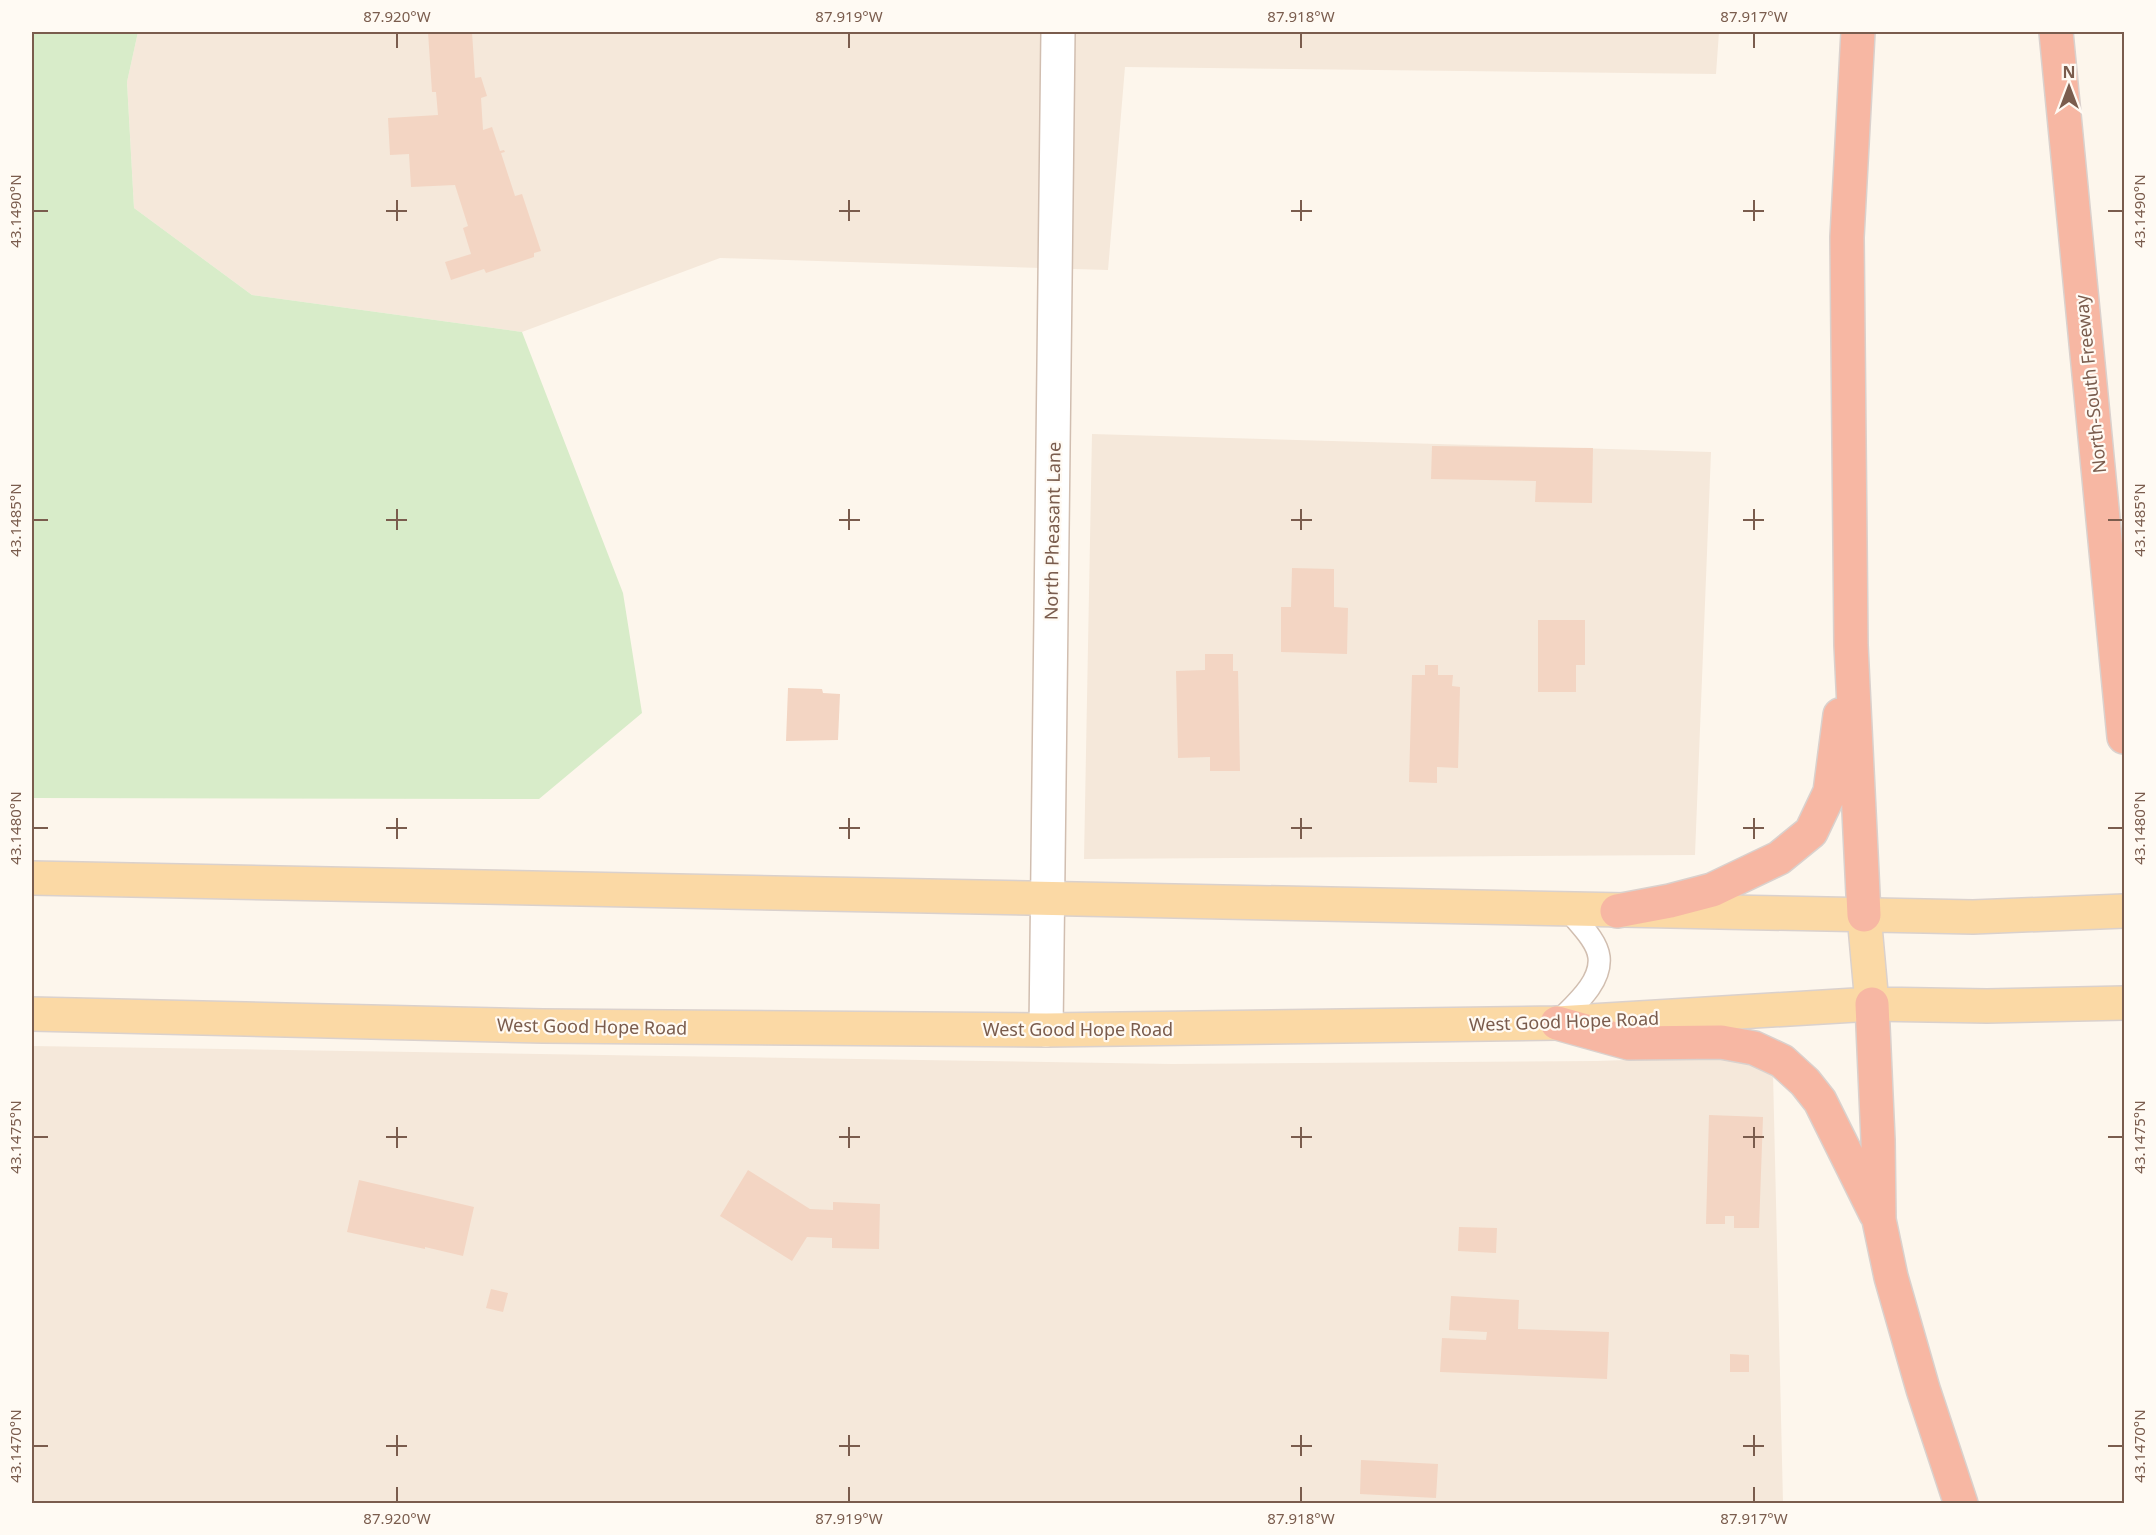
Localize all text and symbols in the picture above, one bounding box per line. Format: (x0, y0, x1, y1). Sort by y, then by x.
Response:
text: 87.920°W (363, 6, 431, 26)
text: 87.919°W (815, 6, 883, 26)
text: 87.918°W (1267, 6, 1335, 26)
text: 87.917°W (1720, 6, 1788, 26)
north arrow (2039, 57, 2099, 117)
text: N (2062, 61, 2076, 83)
text: 43.1490°N (5, 174, 25, 248)
text: 43.1490°N (2129, 174, 2149, 248)
street label: North-South Freeway (2069, 293, 2111, 474)
street label: North Pheasant Lane (1038, 442, 1066, 620)
text: 43.1485°N (5, 483, 25, 557)
text: 43.1485°N (2129, 483, 2149, 557)
text: 43.1480°N (5, 791, 25, 865)
text: 43.1480°N (2129, 791, 2149, 865)
street label: West Good Hope Road (1468, 1006, 1660, 1036)
street label: West Good Hope Road (497, 1012, 687, 1040)
street label: West Good Hope Road (983, 1017, 1173, 1041)
text: 43.1475°N (5, 1100, 25, 1174)
text: 43.1475°N (2129, 1100, 2149, 1174)
text: 43.1470°N (5, 1409, 25, 1483)
text: 43.1470°N (2129, 1409, 2149, 1483)
text: 87.920°W (363, 1508, 431, 1528)
text: 87.919°W (815, 1508, 883, 1528)
text: 87.918°W (1267, 1508, 1335, 1528)
text: 87.917°W (1720, 1508, 1788, 1528)

